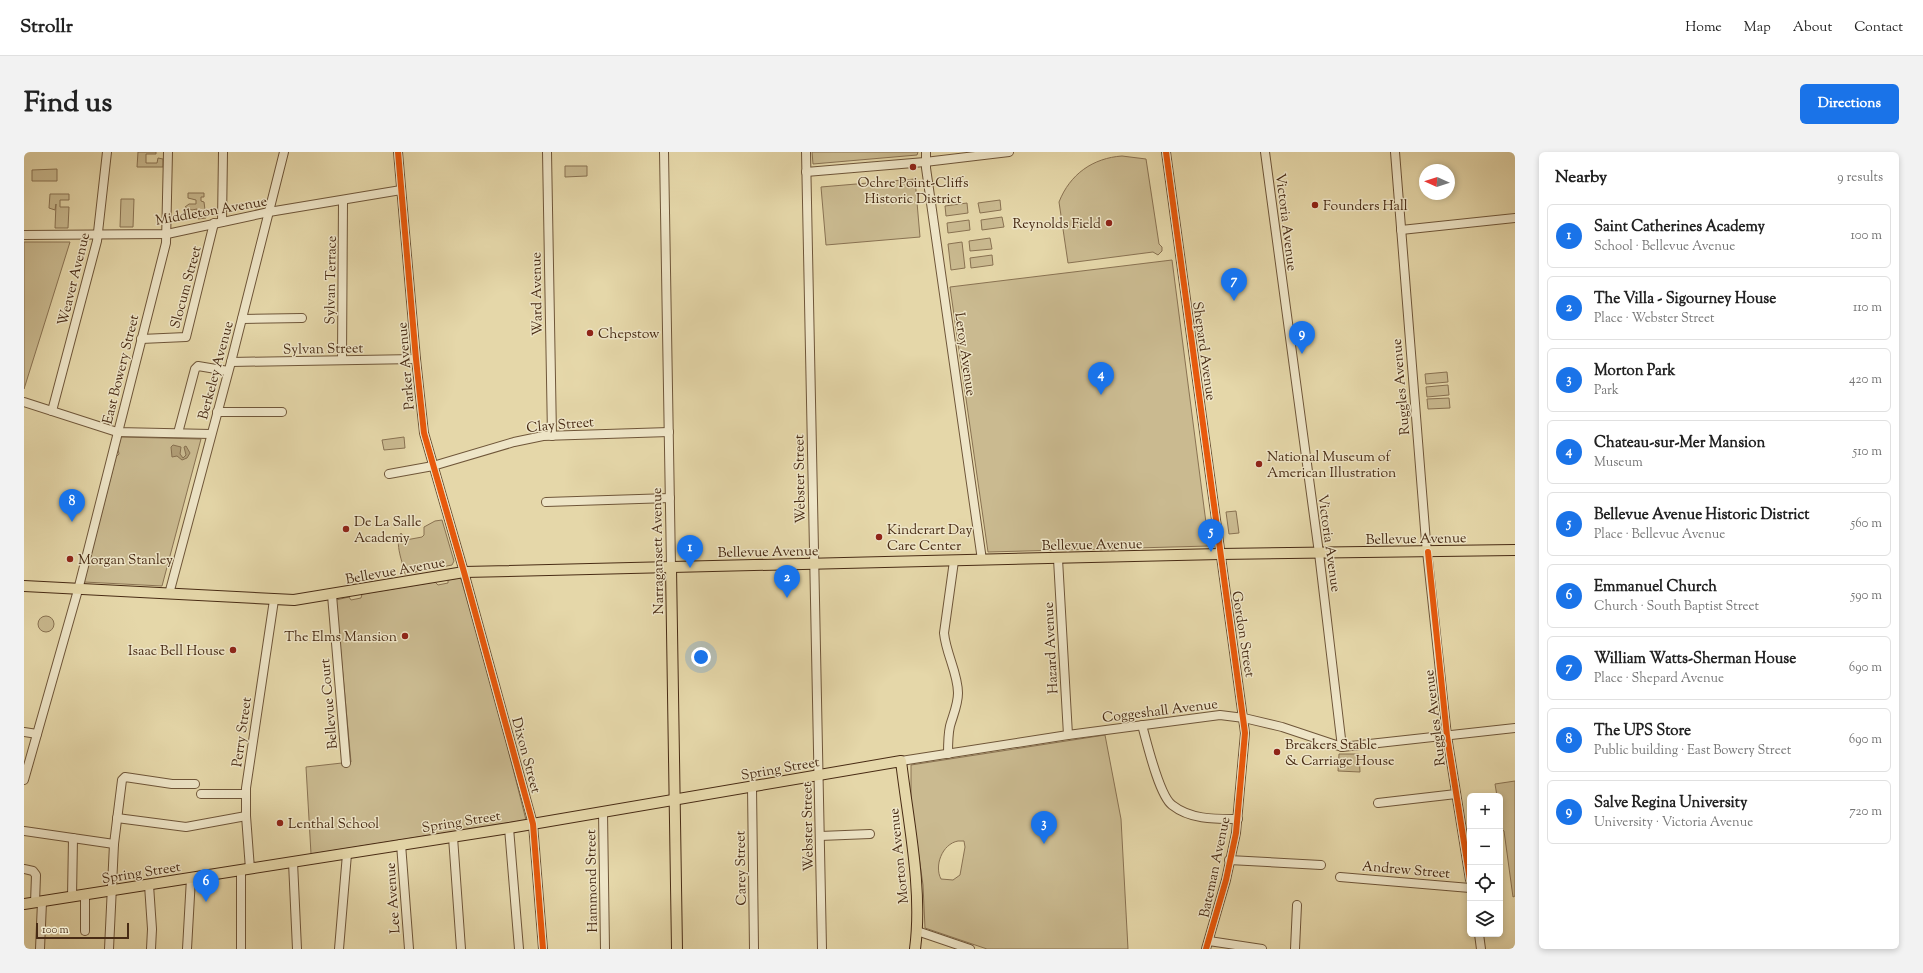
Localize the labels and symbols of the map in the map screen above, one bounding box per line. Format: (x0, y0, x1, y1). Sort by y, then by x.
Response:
marker: Ochre Point-Cliffs Historic District (908, 162, 918, 172)
north arrow (1419, 164, 1455, 200)
street label: Victoria Avenue (1269, 172, 1301, 272)
place label: Ochre Point-Cliffs Historic District (858, 174, 968, 210)
street label: Middleton Avenue (154, 192, 269, 232)
place label: Founders Hall (1323, 197, 1408, 217)
marker: Founders Hall (1310, 200, 1320, 210)
place label: Reynolds Field (1013, 215, 1101, 235)
marker: Reynolds Field (1104, 218, 1114, 228)
street label: Weaver Avenue (54, 231, 96, 328)
street label: Sylvan Terrace (321, 235, 343, 325)
street label: Slocum Street (166, 244, 208, 331)
street label: Ward Avenue (527, 252, 549, 336)
pin: 7 (1221, 268, 1247, 301)
street label: Shepard Avenue (1186, 300, 1220, 402)
street label: Leroy Avenue (948, 311, 980, 397)
street label: East Bowery Street (99, 312, 145, 426)
street label: Berkeley Avenue (194, 319, 240, 422)
street label: Parker Avenue (393, 321, 421, 411)
pin: 9 (1289, 321, 1315, 354)
place label: Chepstow (598, 325, 660, 345)
marker: Chepstow (585, 328, 595, 338)
street label: Ruggles Avenue (1388, 338, 1416, 436)
street label: Sylvan Street (283, 339, 364, 361)
pin: 4 (1088, 362, 1114, 395)
street label: Clay Street (526, 413, 595, 439)
street label: Webster Street (790, 434, 812, 524)
place label: National Museum of American Illustration (1267, 448, 1396, 484)
marker: National Museum of American Illustration (1254, 459, 1264, 469)
street label: Narragansett Avenue (648, 487, 670, 615)
pin: 8 (59, 489, 85, 522)
street label: Victoria Avenue (1311, 493, 1345, 593)
place label: De La Salle Academy (354, 513, 421, 549)
pin: 5 (1198, 519, 1224, 552)
place label: Kinderart Day Care Center (887, 521, 972, 557)
marker: De La Salle Academy (341, 524, 351, 534)
street label: Bellevue Avenue (1365, 529, 1467, 551)
marker: Kinderart Day Care Center (874, 532, 884, 542)
pin: 1 (677, 535, 703, 568)
street label: Bellevue Avenue (1041, 535, 1143, 557)
street label: Bellevue Avenue (717, 542, 819, 564)
place label: Morgan Stanley (78, 551, 173, 571)
street label: Bellevue Avenue (344, 553, 447, 591)
marker: Morgan Stanley (65, 554, 75, 564)
pin: 2 (774, 565, 800, 598)
street label: Gordon Street (1225, 590, 1259, 679)
street label: Hazard Avenue (1040, 601, 1064, 694)
place label: The Elms Mansion (284, 628, 397, 648)
marker: The Elms Mansion (400, 631, 410, 641)
place label: Isaac Bell House (128, 642, 225, 662)
marker: Isaac Bell House (228, 645, 238, 655)
your location (691, 647, 711, 667)
street label: Bellevue Court (316, 658, 344, 750)
street label: Ruggles Avenue (1420, 668, 1452, 767)
street label: Coggeshall Avenue (1101, 695, 1219, 729)
street label: Perry Street (228, 696, 258, 769)
street label: Dixon Street (505, 715, 545, 796)
place label: Breakers Stable & Carriage House (1285, 736, 1394, 772)
marker: Breakers Stable & Carriage House (1272, 747, 1282, 757)
street label: Spring Street (739, 753, 821, 787)
street label: Webster Street (798, 782, 820, 872)
street label: Spring Street (421, 807, 502, 839)
street label: Morton Avenue (885, 807, 915, 905)
pin: 3 (1031, 811, 1057, 844)
place label: Lenthal School (288, 815, 379, 835)
street label: Bateman Avenue (1196, 815, 1236, 920)
marker: Lenthal School (275, 818, 285, 828)
street label: Hammond Street (582, 829, 604, 933)
street label: Carey Street (731, 830, 753, 906)
street label: Andrew Street (1361, 857, 1451, 885)
street label: Spring Street (101, 858, 182, 890)
street label: Lee Avenue (382, 862, 406, 934)
pin: 6 (193, 869, 219, 902)
scale bar (36, 921, 129, 940)

